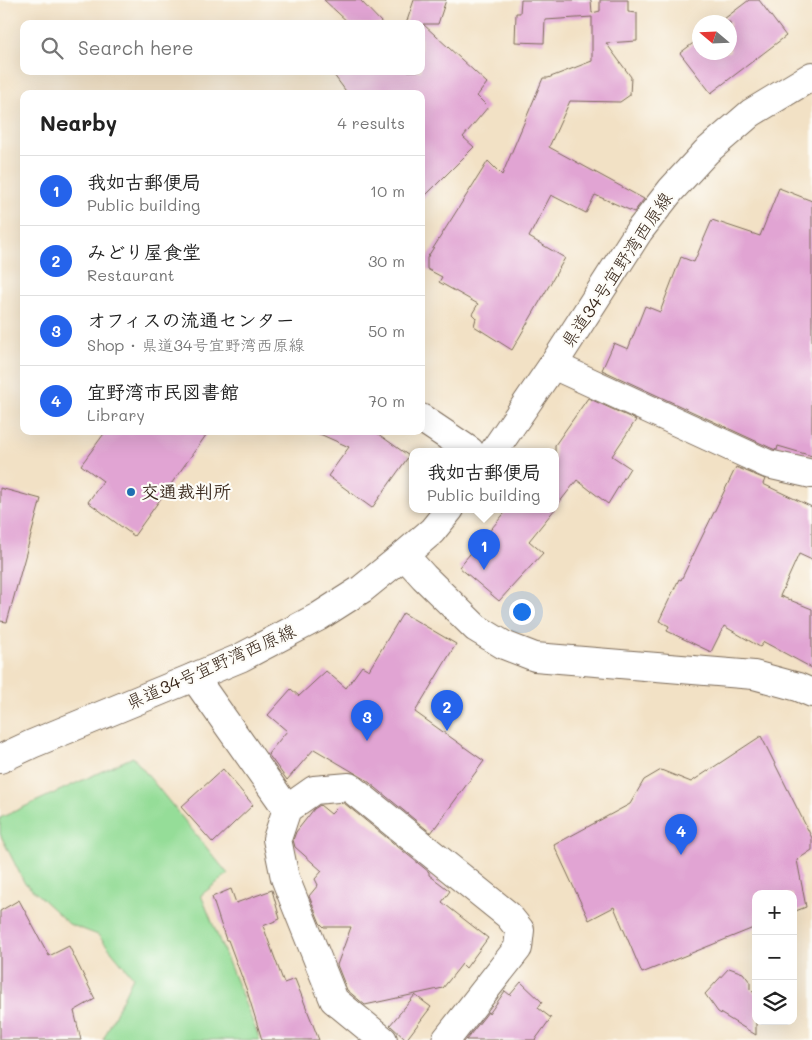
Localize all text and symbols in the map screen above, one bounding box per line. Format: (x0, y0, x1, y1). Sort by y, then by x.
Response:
north arrow (692, 15, 737, 60)
search box (20, 20, 425, 75)
icon: search (38, 34, 66, 62)
text: Search here (78, 35, 194, 60)
text: Nearby (40, 109, 117, 136)
text: 4 results (337, 112, 405, 133)
text: 我如古郵便局 (87, 169, 201, 194)
text: 1 (52, 180, 60, 201)
text: 10 m (370, 180, 405, 201)
street label: 県道34号宜野湾西原線 (555, 187, 677, 352)
text: Public building (87, 194, 200, 215)
text: みどり屋食堂 (87, 239, 201, 264)
text: 2 (52, 250, 60, 271)
text: 30 m (368, 250, 405, 271)
text: Restaurant (87, 264, 175, 285)
text: オフィスの流通センター (87, 307, 294, 332)
text: 3 (51, 320, 61, 341)
text: 50 m (368, 320, 405, 341)
text: Shop · 県道34号宜野湾西原線 (87, 334, 304, 355)
text: 宜野湾市民図書館 (87, 379, 239, 404)
text: 4 (51, 390, 61, 411)
text: 70 m (368, 390, 405, 411)
text: Library (87, 404, 145, 425)
popup (409, 448, 559, 513)
text: 我如古郵便局 (427, 459, 541, 484)
place label: 交通裁判所 (141, 479, 231, 503)
text: Public building (427, 484, 540, 505)
marker: 交通裁判所 (125, 486, 137, 498)
pin: 1 (468, 529, 500, 570)
your location (509, 599, 535, 625)
street label: 県道34号宜野湾西原線 (122, 618, 299, 714)
pin: 2 (431, 690, 463, 731)
pin: 3 (351, 700, 383, 741)
pin: 4 (665, 814, 697, 855)
map controls (752, 890, 797, 1025)
button: + (752, 890, 797, 935)
button: − (752, 935, 797, 980)
button: layers (752, 980, 797, 1025)

